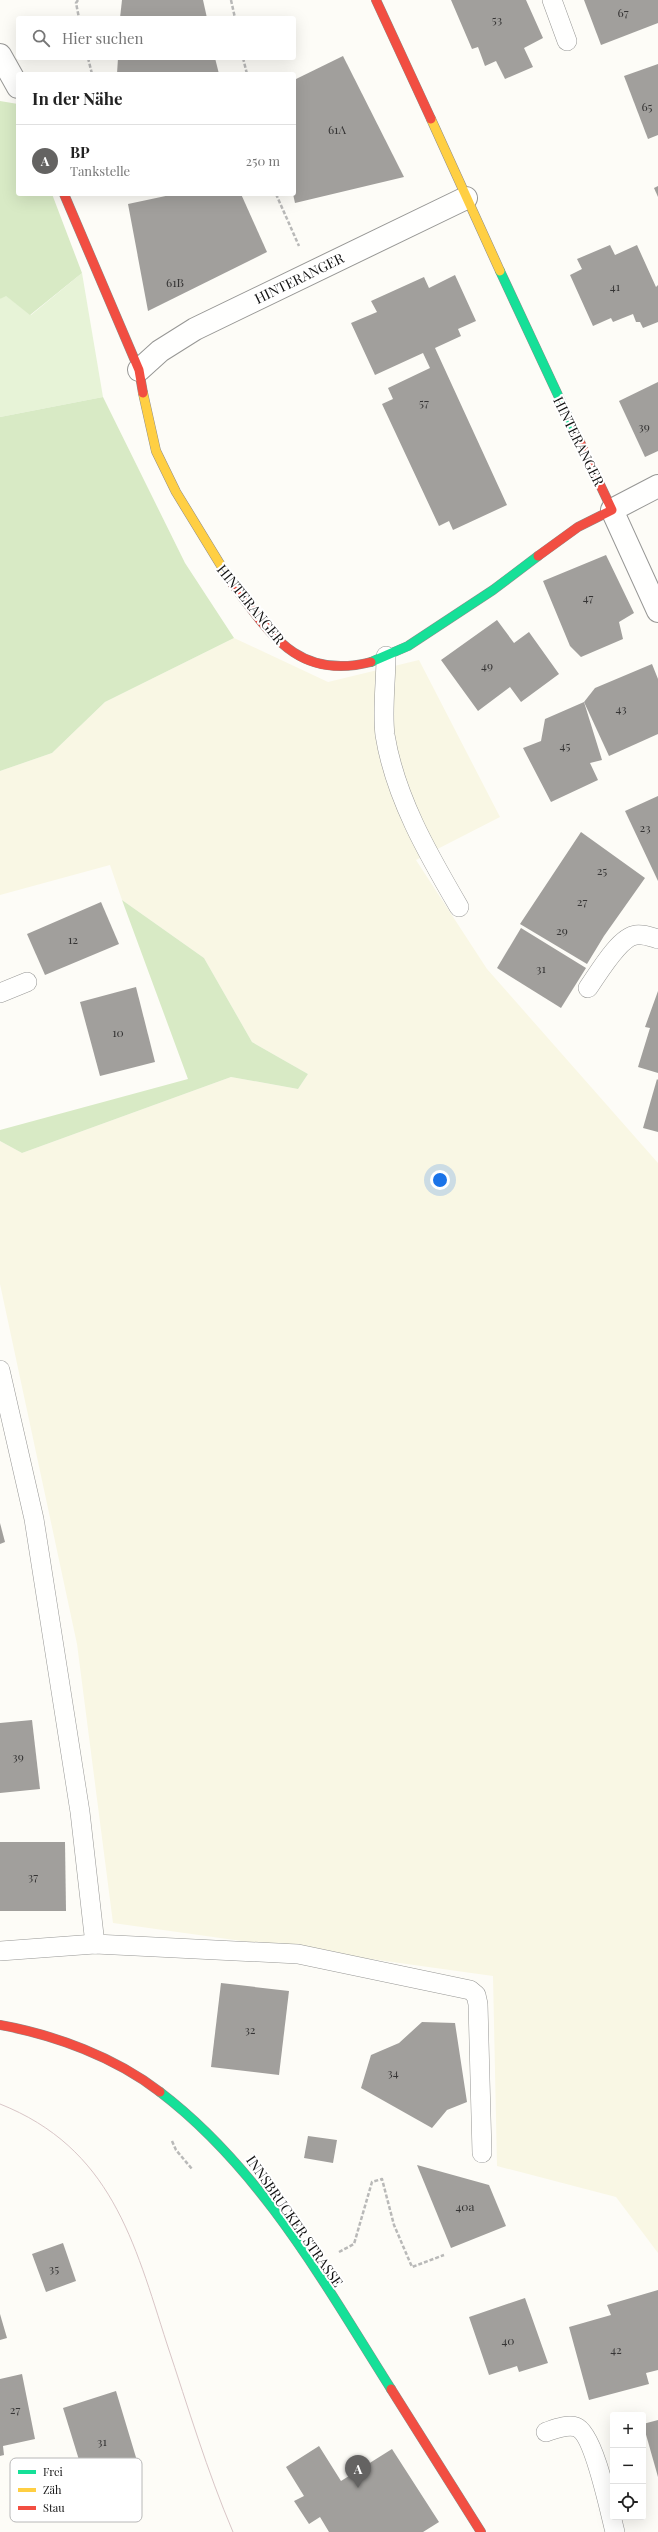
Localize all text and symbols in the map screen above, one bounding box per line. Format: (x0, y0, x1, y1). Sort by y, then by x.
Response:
house number: 67 (617, 4, 629, 20)
house number: 53 (492, 11, 502, 27)
search box (16, 16, 296, 60)
icon: search (30, 27, 52, 49)
text: Hier suchen (62, 28, 144, 48)
text: In der Nähe (32, 87, 123, 109)
house number: 65 (641, 98, 653, 114)
house number: 61A (328, 121, 347, 137)
text: BP (70, 142, 90, 162)
text: A (41, 152, 49, 169)
text: 250 m (246, 152, 280, 169)
text: Tankstelle (70, 162, 130, 179)
street label: HINTERANGER (251, 248, 348, 308)
house number: 61B (166, 274, 184, 290)
house number: 41 (610, 278, 621, 294)
street label: HINTERANGER (549, 393, 609, 490)
house number: 57 (419, 394, 429, 410)
house number: 39 (638, 418, 650, 434)
street label: HINTERANGER (213, 560, 290, 648)
house number: 47 (583, 589, 593, 605)
house number: 49 (481, 657, 493, 673)
house number: 43 (615, 700, 627, 716)
house number: 45 (560, 737, 570, 753)
house number: 23 (639, 819, 651, 835)
house number: 25 (597, 862, 607, 878)
house number: 27 (577, 893, 587, 909)
house number: 29 (556, 922, 568, 938)
house number: 12 (68, 931, 78, 947)
house number: 31 (536, 960, 546, 976)
house number: 10 (112, 1024, 124, 1040)
your location (430, 1170, 450, 1190)
house number: 39 (12, 1748, 24, 1764)
house number: 37 (28, 1868, 38, 1884)
house number: 32 (244, 2021, 256, 2037)
house number: 34 (387, 2064, 399, 2080)
street label: INNSBRUCKER STRASSE (242, 2151, 348, 2291)
house number: 40a (455, 2198, 475, 2214)
house number: 35 (49, 2260, 59, 2276)
house number: 40 (501, 2332, 515, 2348)
house number: 42 (610, 2341, 622, 2357)
house number: 27 (10, 2401, 20, 2417)
map controls (610, 2412, 646, 2520)
button: + (610, 2412, 646, 2448)
house number: 31 (97, 2433, 107, 2449)
button: − (610, 2448, 646, 2484)
pin: A (345, 2455, 371, 2488)
legend (10, 2458, 142, 2522)
text: Frei (43, 2464, 63, 2479)
text: Zäh (43, 2482, 62, 2497)
button: locate (610, 2484, 646, 2520)
text: Stau (43, 2500, 65, 2515)

